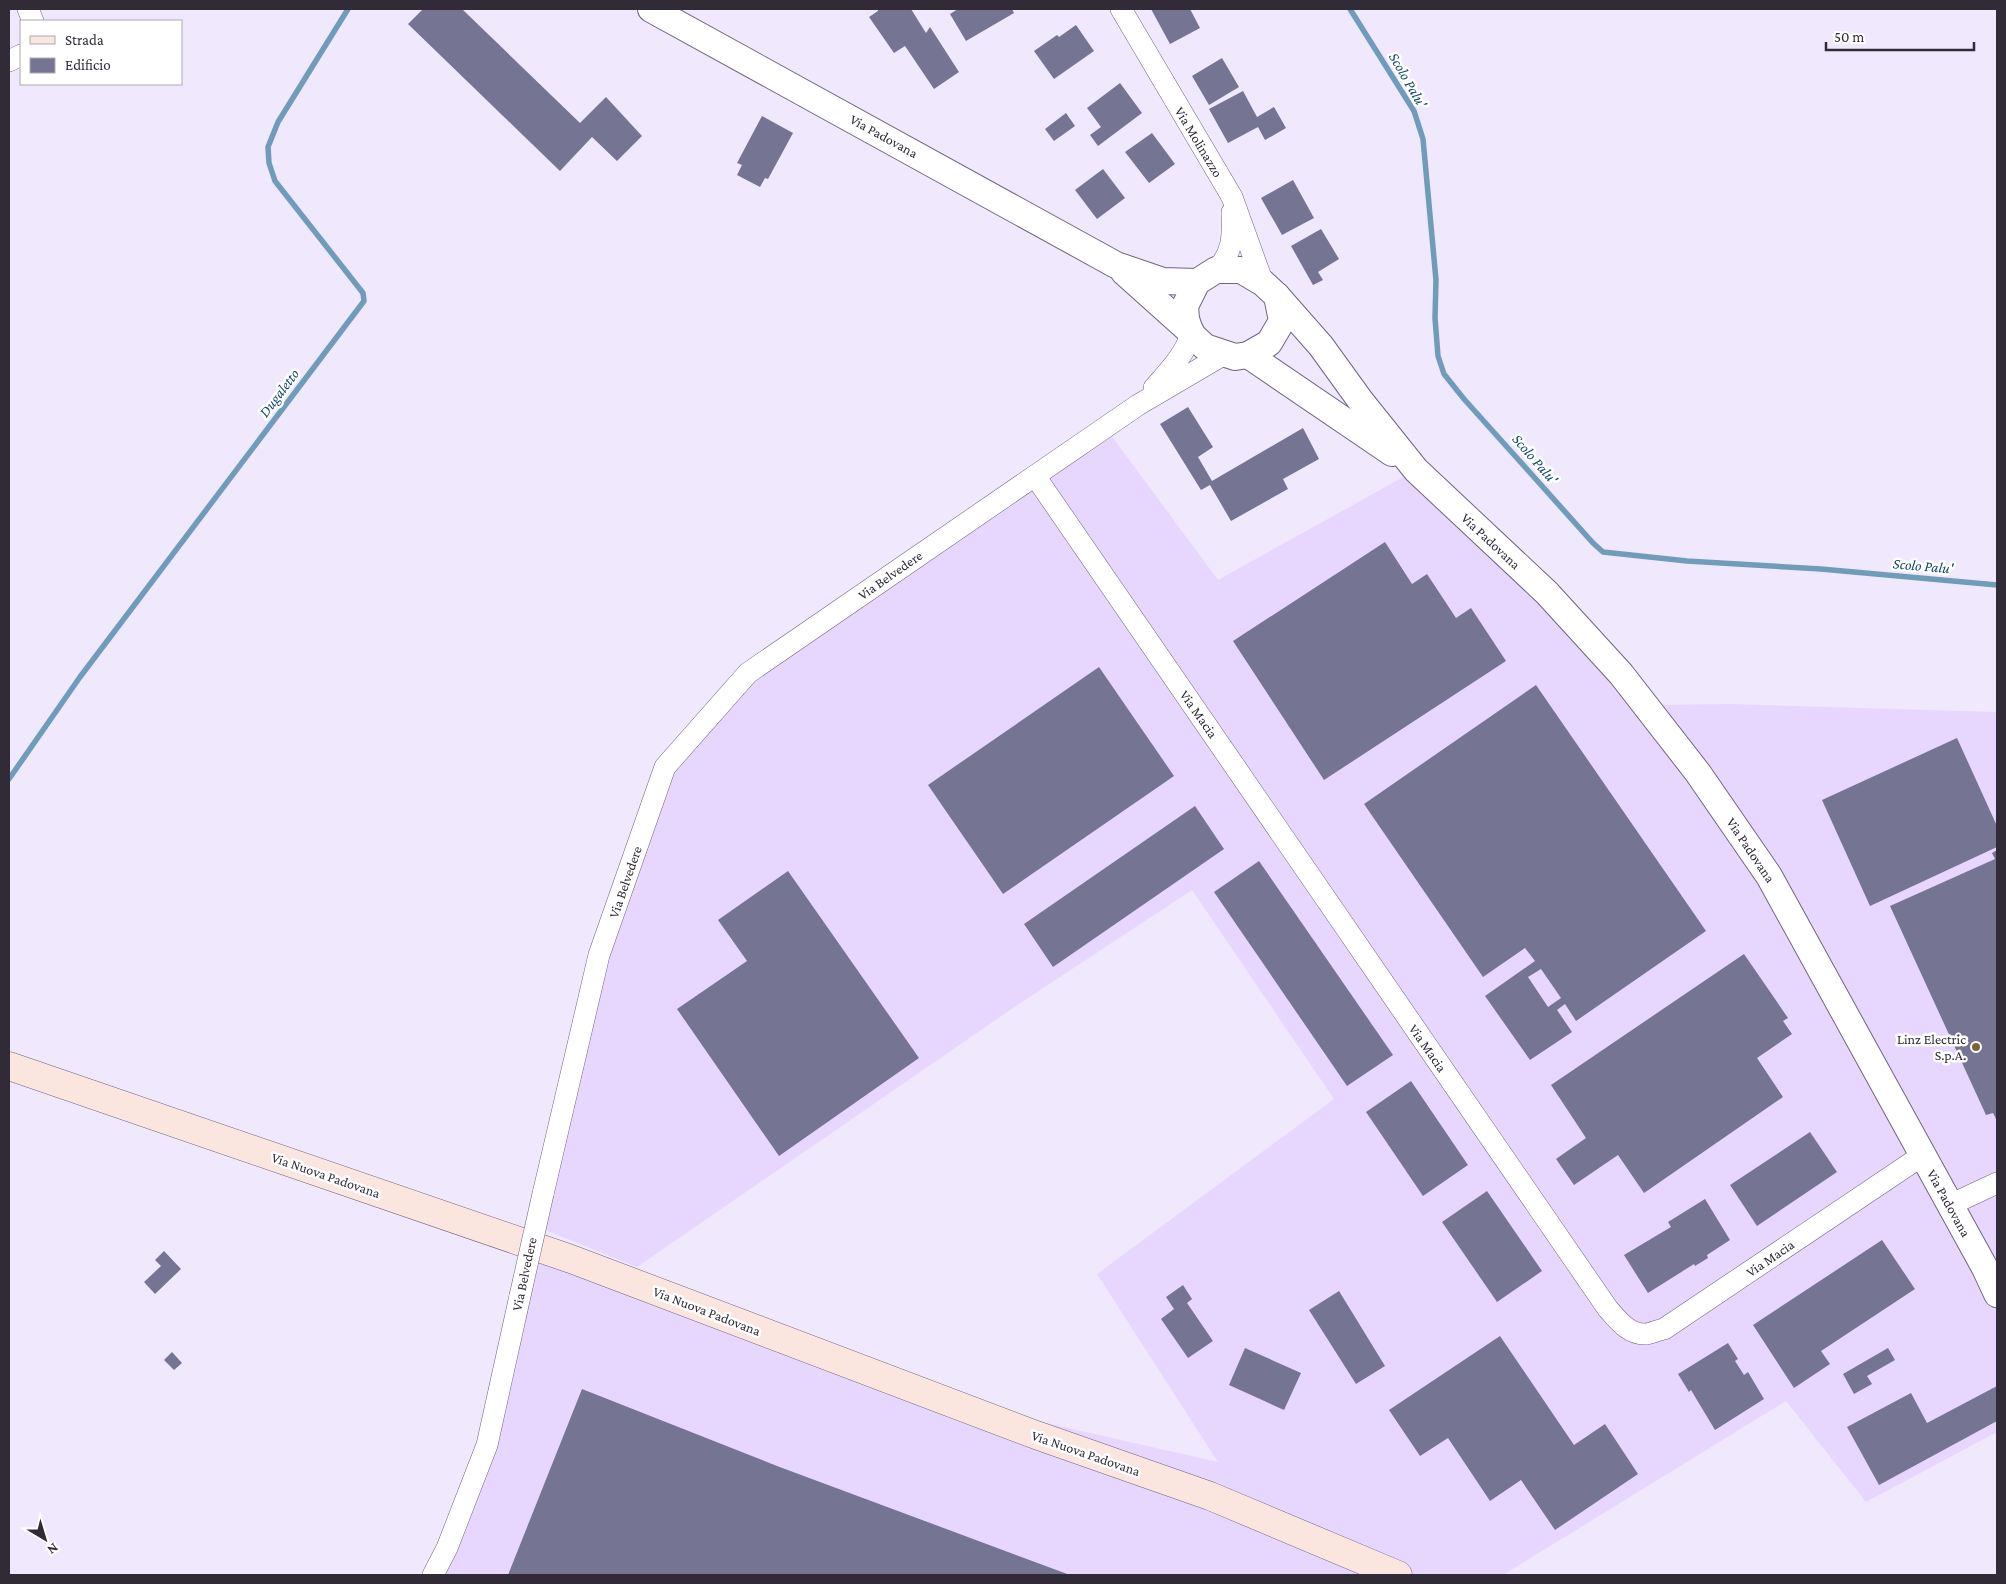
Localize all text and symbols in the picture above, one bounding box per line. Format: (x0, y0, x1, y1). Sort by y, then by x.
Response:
legend (20, 20, 182, 85)
scale bar (1826, 20, 1974, 52)
text: 50 m (1834, 29, 1864, 45)
text: Strada (65, 32, 104, 48)
water label: Scolo Palu' (1386, 50, 1430, 111)
text: Edificio (65, 57, 111, 73)
street label: Via Molinazzo (1172, 104, 1226, 180)
street label: Via Padovana (847, 111, 921, 161)
water label: Dugaletto (256, 366, 303, 421)
water label: Scolo Palu' (1509, 431, 1561, 487)
street label: Via Padovana (1458, 510, 1524, 573)
street label: Via Belvedere (855, 547, 925, 603)
water label: Scolo Palu' (1892, 555, 1954, 577)
street label: Via Macia (1177, 687, 1222, 741)
street label: Via Padovana (1723, 814, 1779, 886)
street label: Via Belvedere (605, 844, 645, 920)
street label: Via Macia (1406, 1021, 1451, 1075)
place label: Linz Electric S.p.A. (1897, 1031, 1966, 1063)
marker: Linz Electric S.p.A. (1970, 1041, 1982, 1053)
street label: Via Nuova Padovana (270, 1149, 383, 1201)
street label: Via Padovana (1924, 1166, 1974, 1240)
street label: Via Belvedere (508, 1236, 540, 1312)
street label: Via Macia (1743, 1236, 1798, 1280)
street label: Via Nuova Padovana (651, 1283, 764, 1339)
street label: Via Nuova Padovana (1030, 1427, 1143, 1479)
north arrow (20, 1514, 70, 1564)
text: N (44, 1540, 62, 1559)

